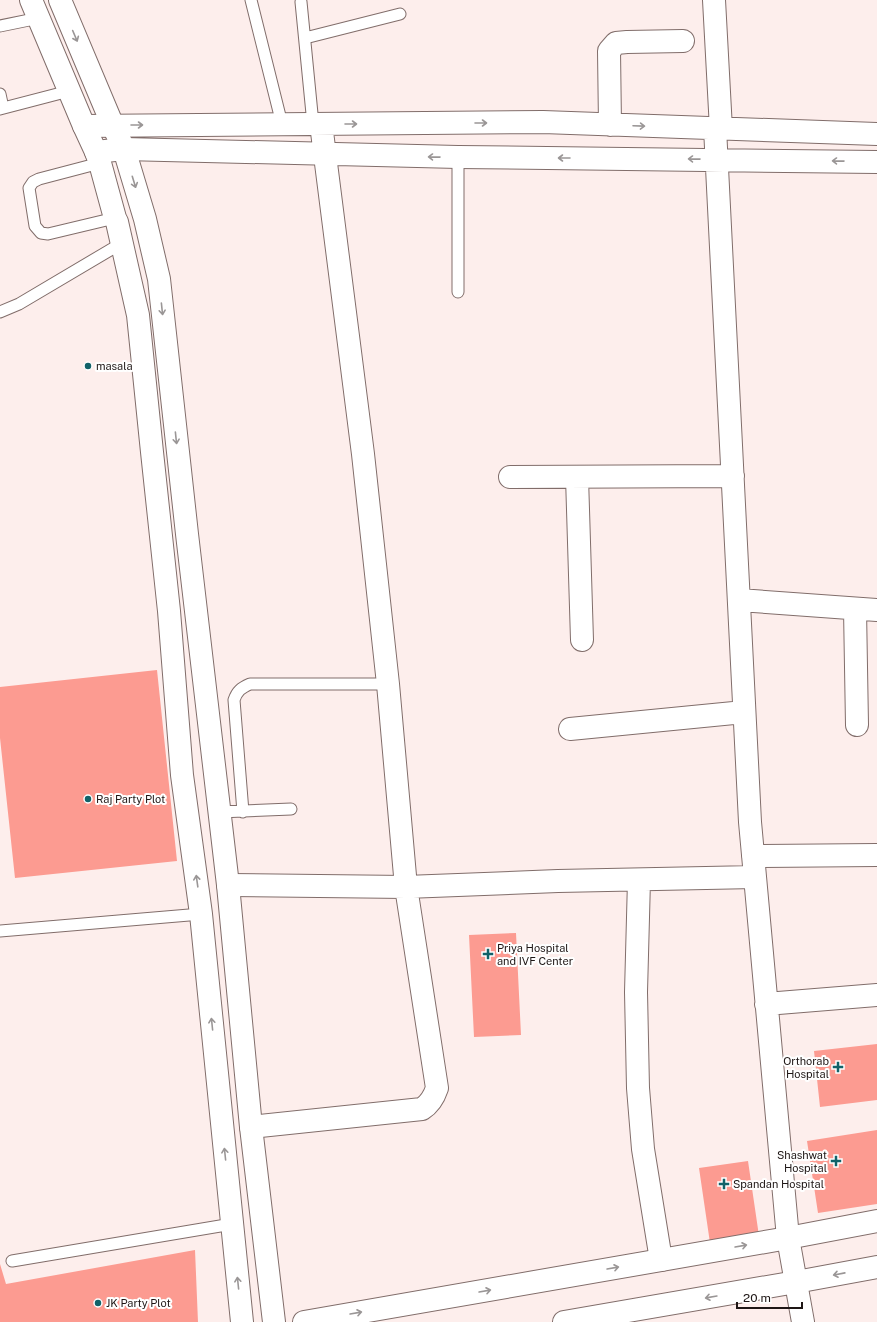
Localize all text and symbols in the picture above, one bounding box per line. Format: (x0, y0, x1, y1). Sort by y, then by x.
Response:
one-way arrow (72, 29, 79, 41)
one-way arrow (474, 119, 487, 127)
one-way arrow (344, 120, 357, 128)
one-way arrow (130, 121, 143, 129)
one-way arrow (632, 122, 645, 130)
one-way arrow (428, 153, 441, 161)
one-way arrow (558, 154, 571, 162)
one-way arrow (688, 156, 701, 163)
one-way arrow (832, 157, 845, 165)
one-way arrow (131, 175, 138, 188)
one-way arrow (158, 302, 166, 315)
place label: masala (96, 360, 133, 372)
marker: masala (83, 361, 93, 371)
one-way arrow (172, 431, 180, 444)
place label: Raj Party Plot (96, 793, 165, 805)
marker: Raj Party Plot (83, 794, 93, 804)
one-way arrow (193, 875, 200, 888)
place label: Priya Hospital and IVF Center (497, 942, 573, 967)
marker: Priya Hospital and IVF Center (482, 948, 494, 960)
one-way arrow (208, 1018, 216, 1031)
place label: Orthorab Hospital (783, 1055, 829, 1080)
marker: Orthorab Hospital (832, 1061, 844, 1073)
one-way arrow (221, 1148, 229, 1161)
place label: Shashwat Hospital (777, 1149, 827, 1174)
marker: Shashwat Hospital (830, 1155, 842, 1167)
marker: Spandan Hospital (718, 1178, 730, 1190)
place label: Spandan Hospital (733, 1178, 824, 1190)
one-way arrow (734, 1242, 747, 1250)
one-way arrow (606, 1264, 619, 1272)
one-way arrow (833, 1270, 846, 1278)
one-way arrow (234, 1277, 242, 1290)
scale bar (737, 1284, 802, 1310)
one-way arrow (478, 1287, 491, 1295)
text: 20 m (743, 1291, 771, 1305)
one-way arrow (705, 1293, 718, 1301)
place label: JK Party Plot (106, 1297, 171, 1309)
marker: JK Party Plot (93, 1298, 103, 1308)
one-way arrow (350, 1309, 363, 1317)

